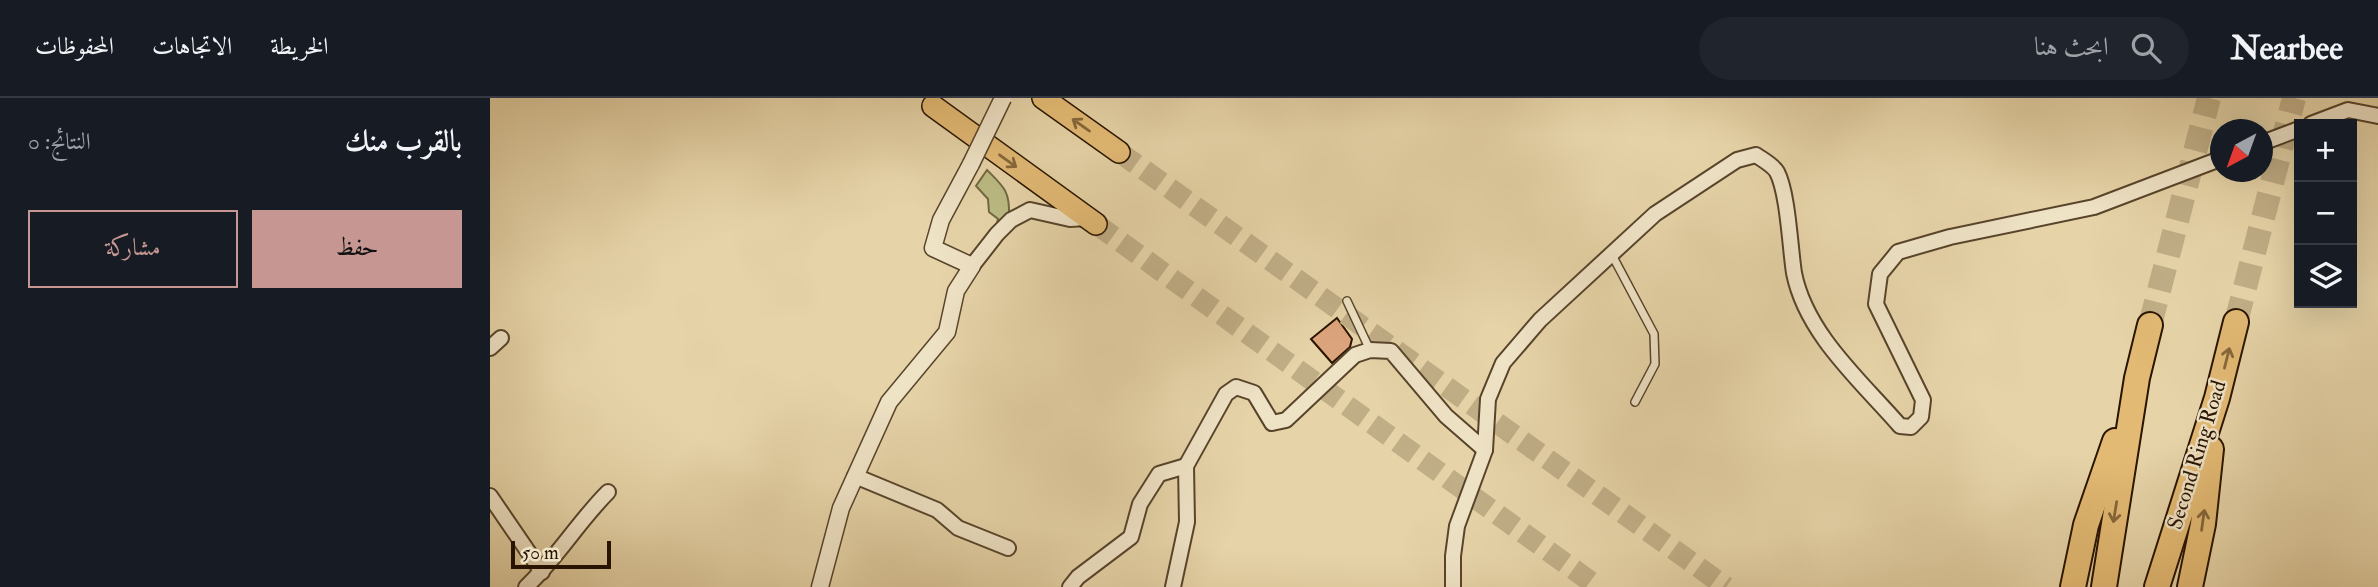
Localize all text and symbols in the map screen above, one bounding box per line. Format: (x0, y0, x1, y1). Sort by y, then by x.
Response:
search box (1699, 17, 2189, 80)
text: Nearbee (2231, 28, 2343, 69)
icon: search (2127, 29, 2165, 67)
text: المحفوظات (35, 31, 114, 62)
text: الاتجاهات (152, 31, 232, 62)
text: الخريطة (270, 31, 329, 62)
text: ابحث هنا (2034, 31, 2109, 63)
one-way arrow (1072, 118, 1091, 132)
north arrow (2210, 119, 2273, 182)
map controls (2294, 119, 2357, 308)
button: + (2294, 119, 2357, 182)
text: بالقرب منك (345, 123, 462, 160)
text: النتائج: 0 (28, 127, 91, 156)
one-way arrow (998, 154, 1017, 168)
button: − (2294, 182, 2357, 245)
button: مشاركة (28, 210, 238, 288)
button: حفظ (252, 210, 462, 288)
button: layers (2294, 245, 2357, 308)
one-way arrow (2221, 347, 2234, 370)
street label: Second Ring Road (2161, 377, 2233, 533)
one-way arrow (2108, 500, 2121, 523)
one-way arrow (2196, 509, 2209, 532)
scale bar (511, 538, 611, 570)
text: 50 m (522, 541, 559, 565)

